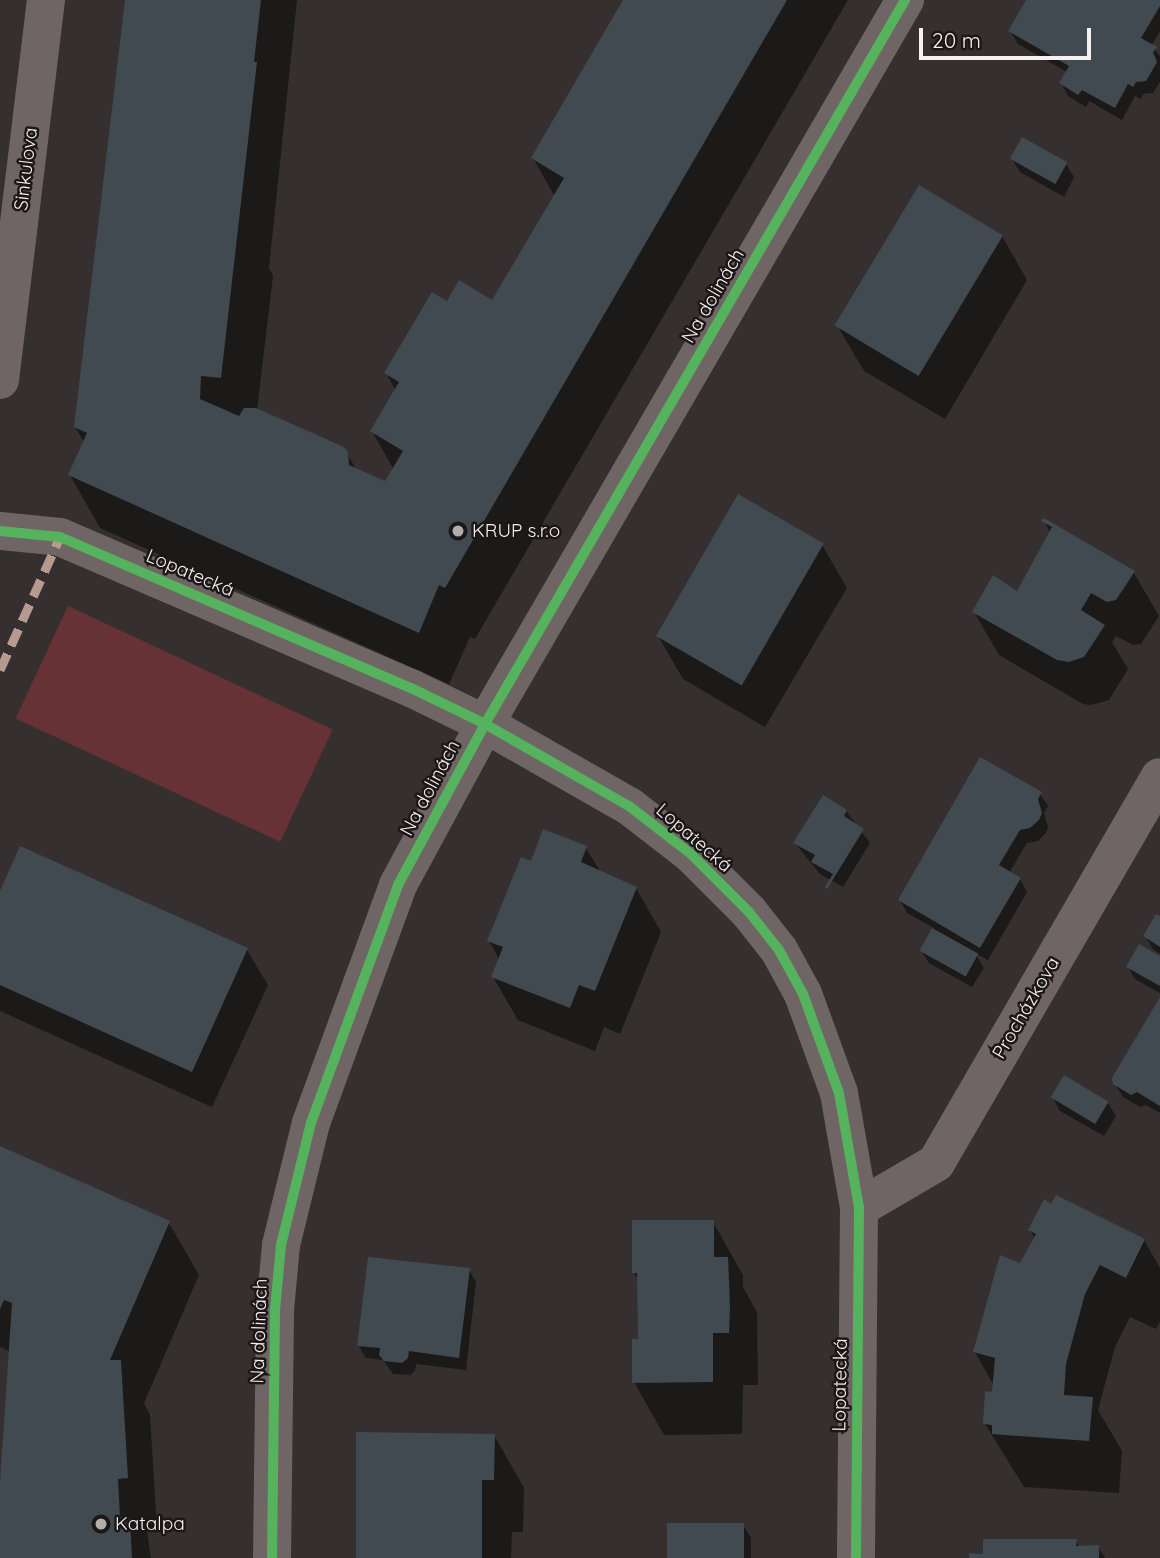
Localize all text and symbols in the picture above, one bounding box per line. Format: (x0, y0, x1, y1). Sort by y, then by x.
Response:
scale bar (922, 14, 1094, 58)
text: 20 m (932, 27, 981, 53)
street label: Sinkulova (10, 126, 42, 212)
street label: Na dolinách (677, 245, 749, 347)
place label: KRUP s.r.o (472, 520, 560, 542)
marker: KRUP s.r.o (450, 523, 466, 539)
street label: Lopatecká (143, 544, 237, 602)
street label: Na dolinách (395, 736, 465, 840)
street label: Lopatecká (651, 799, 737, 877)
street label: Procházkova (988, 953, 1064, 1063)
street label: Na dolinách (246, 1278, 272, 1384)
street label: Lopatecká (828, 1338, 852, 1432)
place label: Katalpa (115, 1513, 185, 1535)
marker: Katalpa (93, 1516, 109, 1532)

